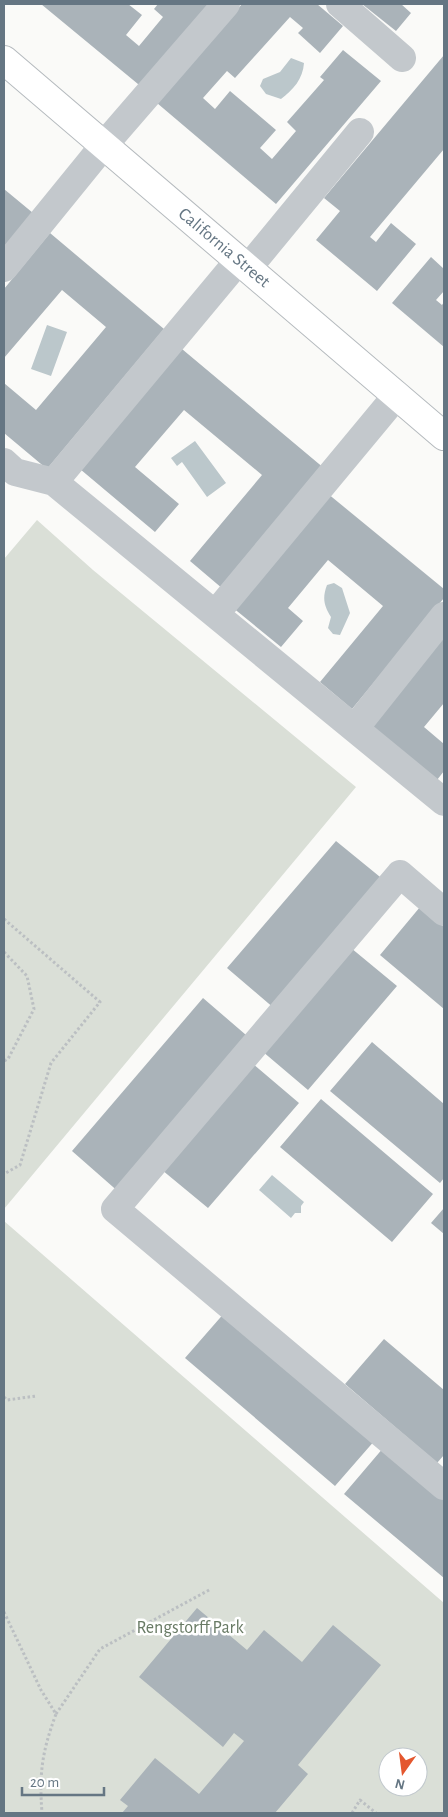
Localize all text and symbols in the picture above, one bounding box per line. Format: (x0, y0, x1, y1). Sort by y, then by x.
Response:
street label: California Street (175, 205, 273, 291)
park label: Rengstorff Park (136, 1619, 244, 1637)
north arrow (378, 1747, 428, 1797)
scale bar (22, 1764, 105, 1796)
text: 20 m (30, 1775, 59, 1790)
text: N (394, 1776, 407, 1792)

